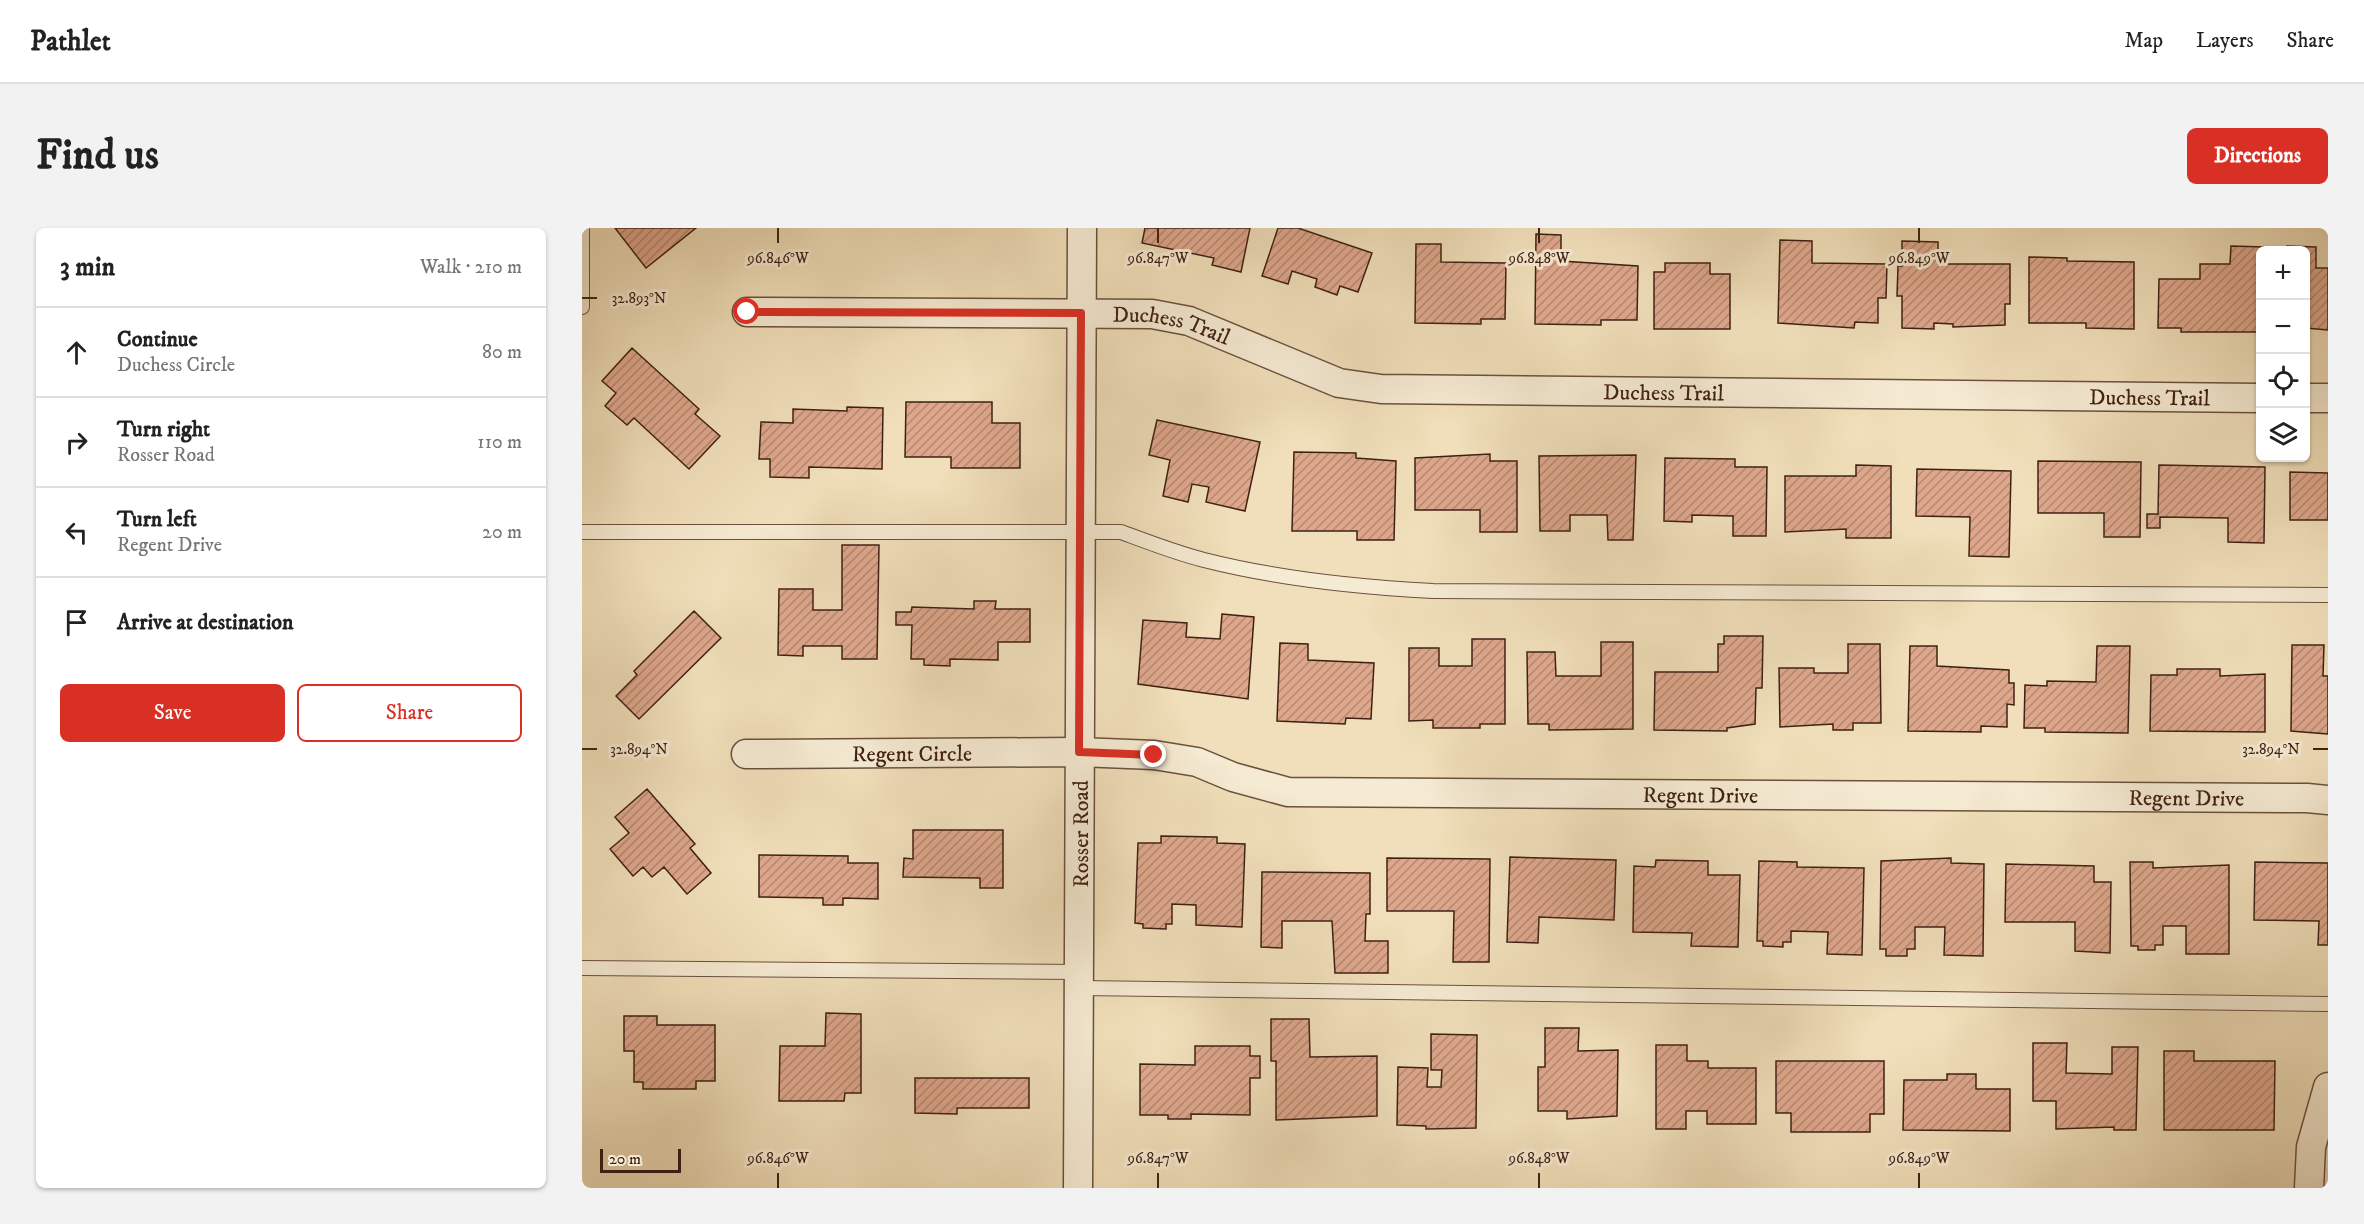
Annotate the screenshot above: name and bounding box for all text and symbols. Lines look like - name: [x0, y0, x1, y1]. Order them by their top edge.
- text: Pathlet: [30, 24, 111, 59]
- text: Map: [2124, 28, 2163, 54]
- text: Layers: [2196, 28, 2254, 54]
- text: Share: [2287, 28, 2334, 54]
- button: Directions: [2187, 128, 2328, 184]
- text: Find us: [36, 130, 159, 182]
- map controls: [2256, 246, 2310, 462]
- button: +: [2256, 246, 2310, 300]
- text: 96.846°W: [746, 249, 809, 268]
- text: 96.847°W: [1127, 249, 1189, 268]
- text: 96.848°W: [1507, 249, 1570, 268]
- text: 96.849°W: [1888, 249, 1950, 268]
- text: 3 min: [60, 251, 115, 284]
- text: Walk · 210 m: [420, 255, 522, 280]
- text: 32.893°N: [612, 289, 666, 308]
- route start: [733, 298, 759, 324]
- button: −: [2256, 300, 2310, 354]
- street label: Duchess Trail: [1113, 302, 1234, 352]
- text: Continue: [117, 326, 198, 353]
- icon: ahead: [60, 336, 93, 369]
- text: 80 m: [482, 340, 522, 365]
- text: Duchess Circle: [117, 353, 235, 378]
- button: locate: [2256, 354, 2310, 408]
- street label: Duchess Trail: [1603, 379, 1724, 408]
- street label: Duchess Trail: [2089, 384, 2210, 412]
- button: layers: [2256, 408, 2310, 462]
- text: Turn right: [117, 416, 210, 443]
- icon: right: [60, 426, 93, 459]
- text: 110 m: [477, 430, 522, 455]
- text: Rosser Road: [117, 443, 215, 468]
- text: Turn left: [117, 506, 197, 533]
- icon: left: [60, 516, 93, 549]
- text: 20 m: [482, 520, 522, 545]
- text: Regent Drive: [117, 533, 222, 558]
- icon: arrive: [60, 606, 93, 639]
- text: Arrive at destination: [117, 609, 294, 636]
- button: Save: [60, 684, 285, 742]
- button: Share: [297, 684, 522, 742]
- text: 32.894°N: [610, 740, 668, 759]
- text: 32.894°N: [2242, 740, 2300, 759]
- street label: Regent Circle: [852, 741, 972, 768]
- route end: [1140, 741, 1166, 767]
- street label: Rosser Road: [1068, 780, 1095, 888]
- street label: Regent Drive: [1642, 782, 1758, 810]
- street label: Regent Drive: [2128, 785, 2244, 813]
- scale bar: [600, 1146, 681, 1174]
- text: 20 m: [609, 1149, 641, 1169]
- text: 96.846°W: [746, 1149, 809, 1168]
- text: 96.847°W: [1127, 1149, 1189, 1168]
- text: 96.848°W: [1507, 1149, 1570, 1168]
- text: 96.849°W: [1888, 1149, 1950, 1168]

